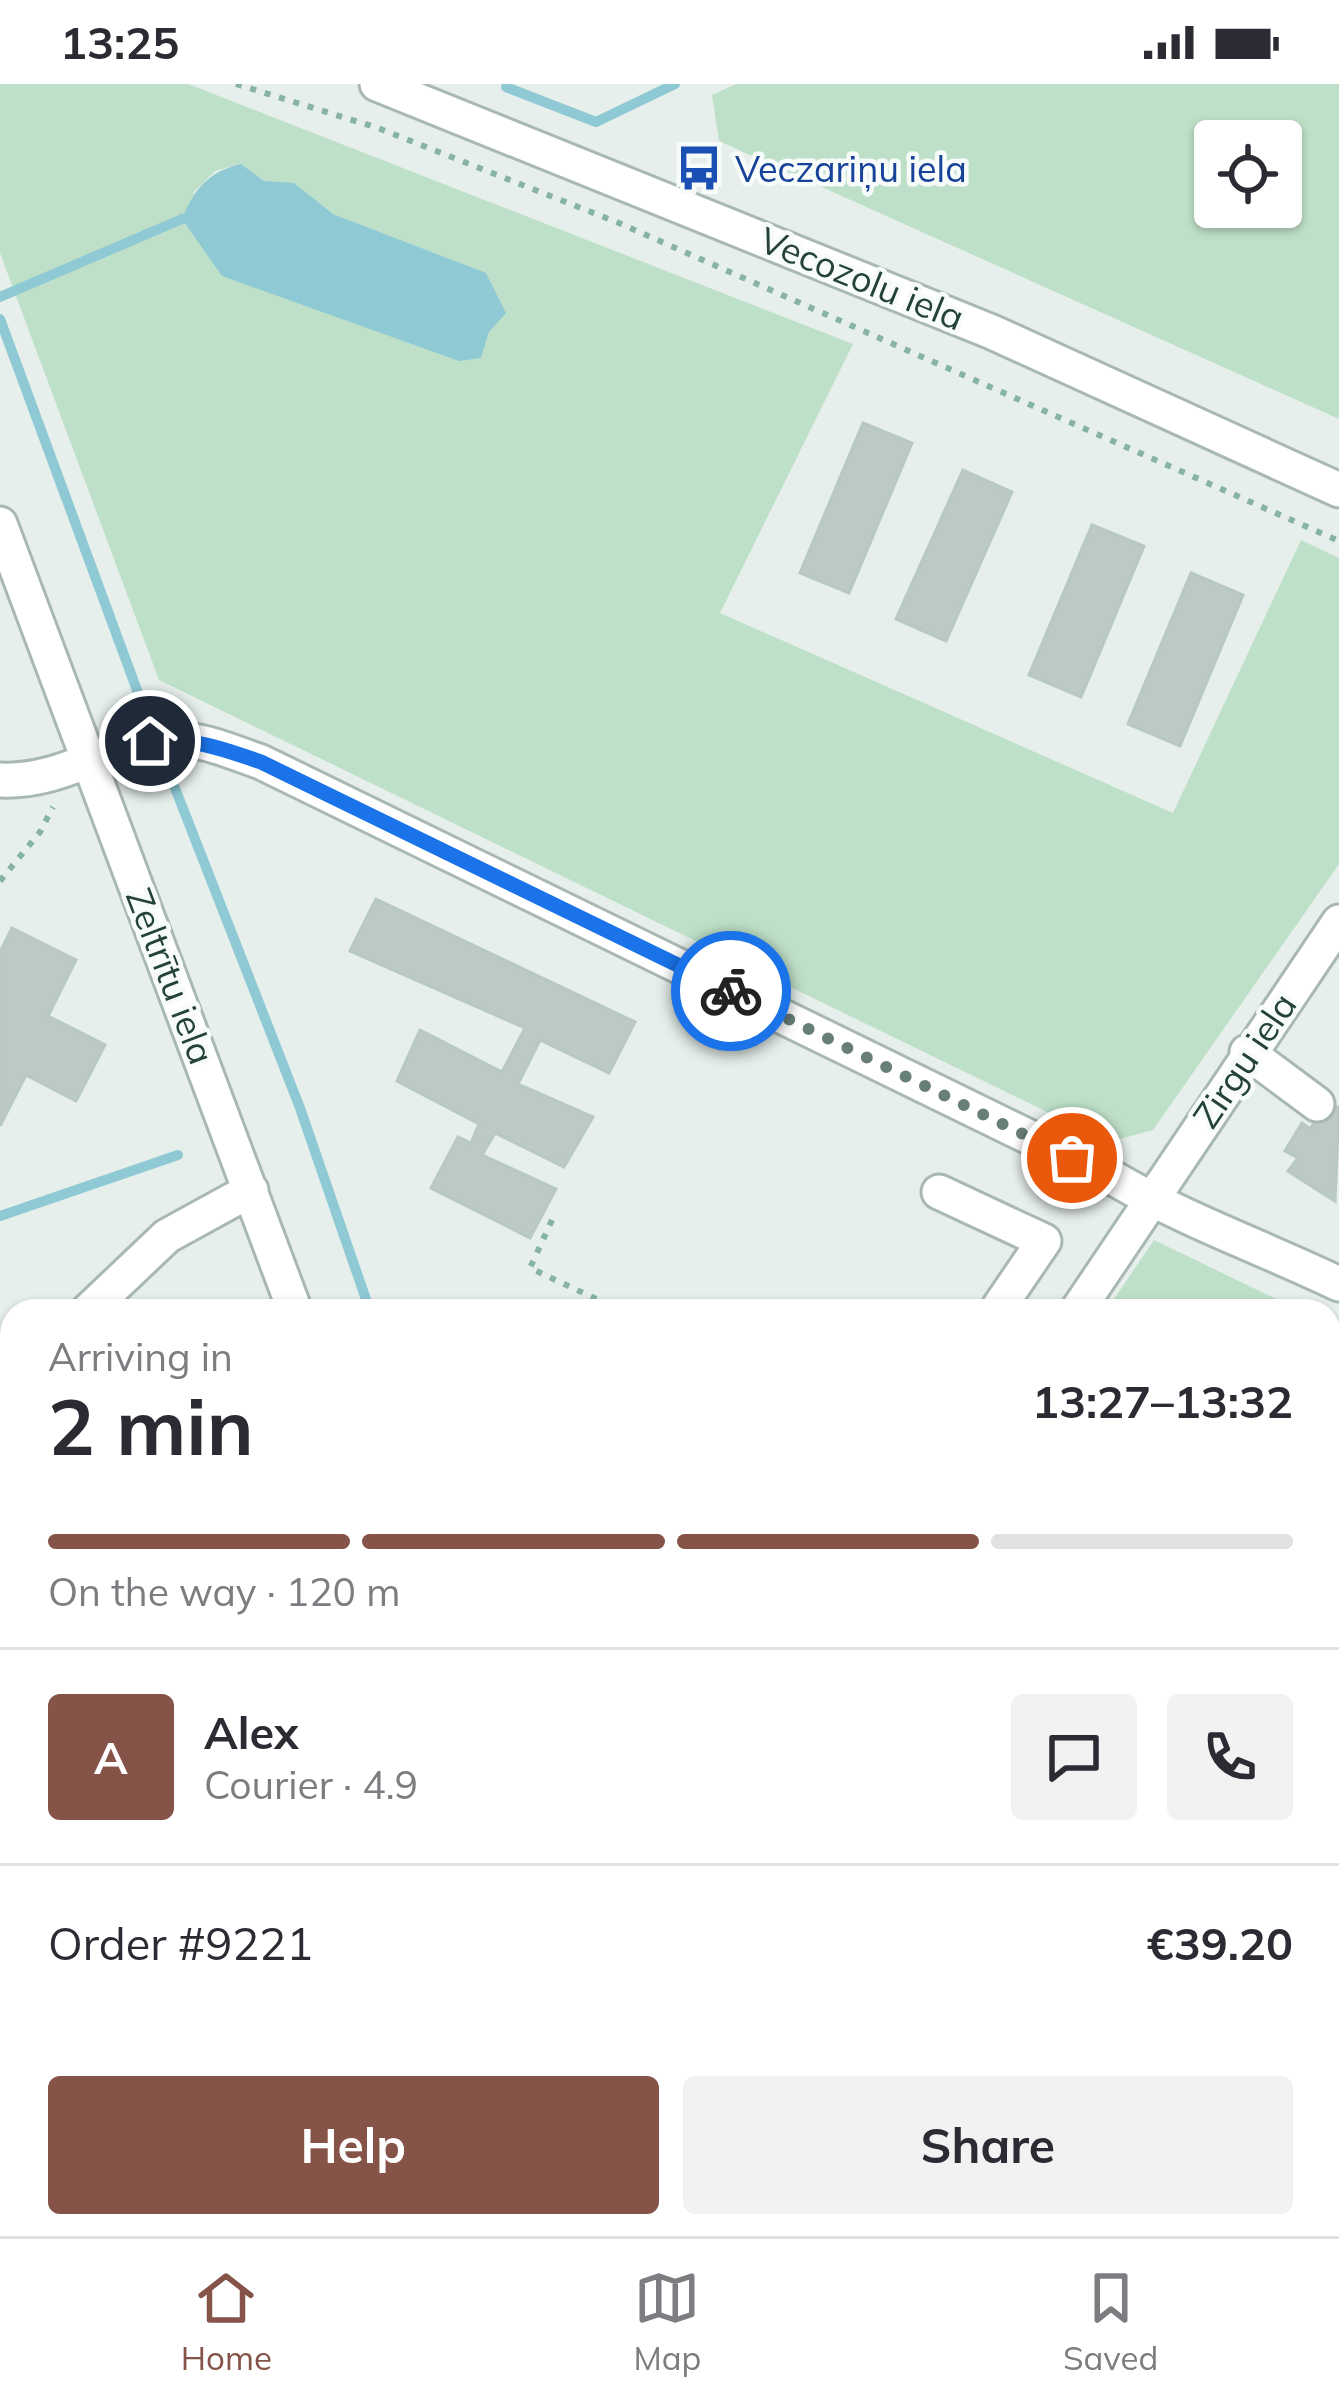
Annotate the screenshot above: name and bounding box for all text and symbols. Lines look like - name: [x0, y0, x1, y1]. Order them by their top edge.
- text: 13:25: [60, 14, 179, 70]
- map controls: [1194, 120, 1302, 228]
- button: locate: [1194, 120, 1302, 228]
- bus stop icon: Veczariņu iela: [674, 143, 724, 193]
- place label: Veczariņu iela: [735, 146, 967, 192]
- street label: Vecozolu iela: [753, 217, 971, 339]
- pin: [99, 690, 201, 792]
- icon: home: [117, 708, 183, 774]
- street label: Zeltrītu iela: [117, 882, 225, 1070]
- courier: [671, 931, 791, 1051]
- icon: bike: [698, 958, 764, 1024]
- street label: Zirgu iela: [1183, 984, 1305, 1136]
- pin: [1021, 1107, 1123, 1209]
- icon: bag: [1039, 1125, 1105, 1191]
- text: Arriving in: [48, 1332, 233, 1381]
- text: 13:27–13:32: [1032, 1373, 1293, 1429]
- text: 2 min: [48, 1377, 254, 1475]
- text: On the way · 120 m: [48, 1567, 400, 1616]
- button: chat: [1011, 1694, 1137, 1820]
- button: phone: [1167, 1694, 1293, 1820]
- text: Alex: [204, 1704, 299, 1760]
- text: A: [94, 1729, 128, 1785]
- text: Courier · 4.9: [204, 1760, 418, 1809]
- text: Order #9221: [48, 1915, 313, 1971]
- text: €39.20: [1147, 1915, 1293, 1971]
- button: Help: [48, 2076, 659, 2214]
- button: Share: [683, 2076, 1293, 2214]
- tab: Home: [181, 2265, 272, 2378]
- tab: Map: [633, 2265, 701, 2378]
- tab: Saved: [1063, 2265, 1158, 2378]

